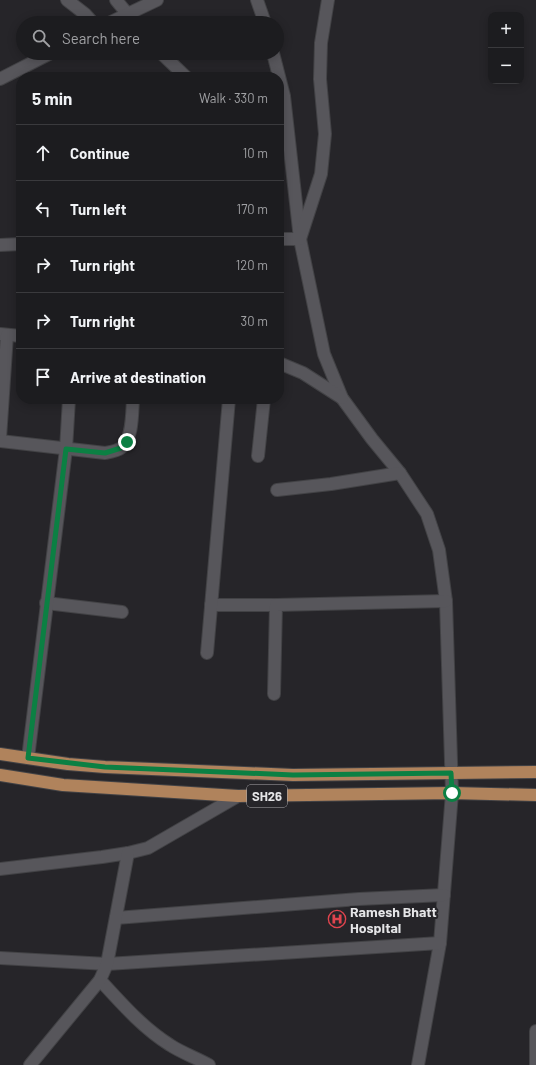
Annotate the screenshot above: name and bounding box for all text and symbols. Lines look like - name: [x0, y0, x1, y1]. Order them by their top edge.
- map controls: [488, 12, 524, 84]
- button: +: [488, 12, 524, 48]
- search box: [16, 16, 284, 60]
- icon: search: [30, 27, 52, 49]
- text: Search here: [62, 29, 140, 47]
- button: −: [488, 48, 524, 84]
- text: 5 min: [32, 88, 72, 108]
- text: Walk · 330 m: [199, 90, 268, 106]
- icon: ahead: [32, 142, 54, 164]
- text: Continue: [70, 144, 130, 162]
- text: 10 m: [243, 145, 268, 161]
- icon: left: [32, 198, 54, 220]
- text: Turn left: [70, 200, 126, 218]
- text: 170 m: [237, 201, 268, 217]
- icon: right: [32, 254, 54, 276]
- text: Turn right: [70, 256, 135, 274]
- text: 120 m: [236, 257, 268, 273]
- icon: right: [32, 310, 54, 332]
- text: Turn right: [70, 312, 135, 330]
- text: 30 m: [241, 313, 268, 329]
- icon: arrive: [32, 366, 54, 388]
- text: Arrive at destination: [70, 368, 206, 386]
- route end: [118, 433, 136, 451]
- route start: [443, 784, 461, 802]
- road number: SH26: [247, 785, 287, 807]
- place label: Ramesh Bhatt Hospital: [350, 903, 437, 936]
- hospital icon: Ramesh Bhatt Hospital: [327, 909, 347, 929]

